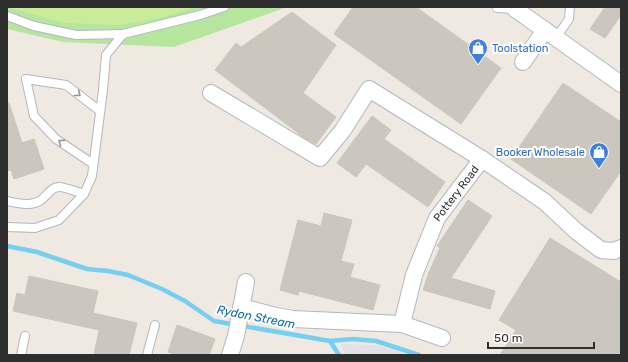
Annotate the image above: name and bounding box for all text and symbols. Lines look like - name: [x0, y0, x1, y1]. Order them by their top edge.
- shop icon: Toolstation: [467, 37, 489, 65]
- place label: Toolstation: [492, 42, 548, 55]
- one-way arrow: [74, 89, 81, 97]
- one-way arrow: [58, 140, 65, 147]
- shop icon: Booker Wholesale: [588, 141, 610, 169]
- place label: Booker Wholesale: [496, 146, 585, 159]
- street label: Pottery Road: [431, 163, 482, 224]
- water label: Rydon Stream: [216, 303, 297, 332]
- scale bar: [488, 324, 594, 350]
- text: 50 m: [494, 331, 522, 345]

